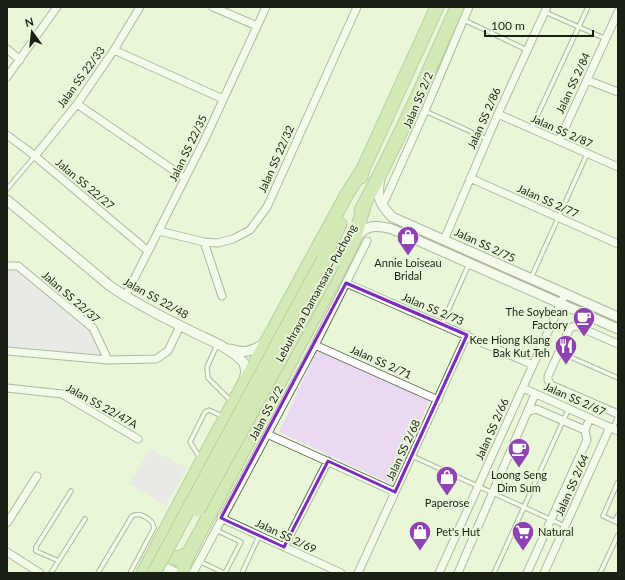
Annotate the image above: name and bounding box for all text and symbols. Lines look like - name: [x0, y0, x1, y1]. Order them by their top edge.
- north arrow: [12, 12, 52, 52]
- scale bar: [485, 12, 593, 38]
- text: N: [24, 14, 35, 29]
- text: 100 m: [491, 18, 525, 33]
- street label: Jalan SS 22/33: [54, 44, 107, 110]
- street label: Jalan SS 2/84: [553, 50, 593, 115]
- street label: Jalan SS 2/2: [400, 70, 435, 130]
- street label: Jalan SS 2/86: [464, 85, 503, 150]
- street label: Jalan SS 2/87: [530, 111, 595, 150]
- street label: Jalan SS 22/35: [166, 113, 209, 183]
- street label: Jalan SS 22/32: [255, 123, 296, 194]
- street label: Jalan SS 22/27: [54, 155, 117, 212]
- street label: Jalan SS 2/77: [516, 181, 581, 220]
- street label: Lebuhraya Damansara–Puchong: [272, 222, 359, 364]
- shop icon: Annie Loiseau Bridal: [395, 224, 421, 257]
- street label: Jalan SS 2/75: [453, 225, 518, 264]
- place label: Annie Loiseau Bridal: [374, 256, 442, 282]
- street label: Jalan SS 22/37: [40, 268, 103, 325]
- street label: Jalan SS 22/48: [122, 274, 191, 321]
- street label: Jalan SS 2/73: [400, 290, 466, 327]
- place label: The Soybean Factory: [506, 305, 568, 331]
- cafe icon: The Soybean Factory: [571, 305, 597, 338]
- place label: Kee Hiong Klang Bak Kut Teh: [470, 333, 550, 359]
- restaurant icon: Kee Hiong Klang Bak Kut Teh: [553, 333, 579, 366]
- street label: Jalan SS 2/71: [349, 342, 414, 381]
- street label: Jalan SS 2/67: [543, 379, 608, 418]
- street label: Jalan SS 22/47A: [64, 381, 141, 431]
- street label: Jalan SS 2/2: [246, 383, 285, 442]
- street label: Jalan SS 2/66: [472, 396, 511, 461]
- street label: Jalan SS 2/68: [383, 417, 422, 482]
- cafe icon: Loong Seng Dim Sum: [506, 436, 532, 469]
- street label: Jalan SS 2/64: [552, 452, 591, 517]
- shop icon: Paperose: [434, 464, 460, 497]
- place label: Loong Seng Dim Sum: [491, 468, 547, 494]
- place label: Paperose: [425, 496, 469, 509]
- street label: Jalan SS 2/69: [254, 516, 319, 555]
- shop icon: Pet's Hut: [407, 519, 433, 552]
- supermarket icon: Natural: [510, 519, 536, 552]
- place label: Pet's Hut: [436, 525, 480, 538]
- place label: Natural: [538, 525, 574, 538]

